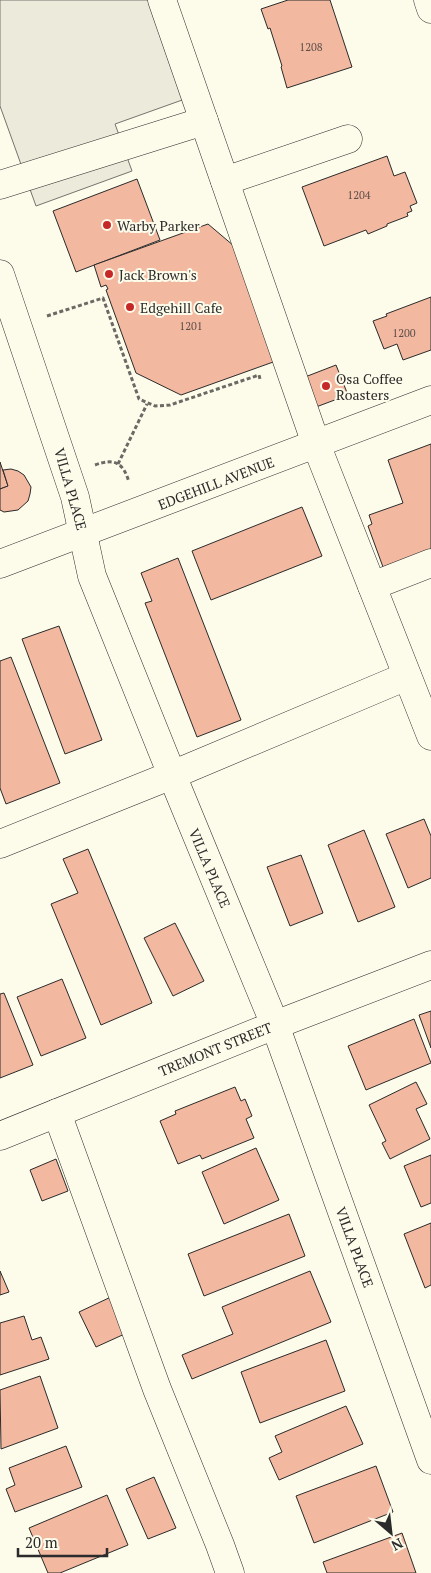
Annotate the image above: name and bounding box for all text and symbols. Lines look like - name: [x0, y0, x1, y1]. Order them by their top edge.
- house number: 1208: [299, 40, 323, 54]
- house number: 1204: [347, 188, 371, 202]
- place label: Warby Parker: [117, 216, 200, 235]
- marker: Warby Parker: [101, 219, 113, 231]
- place label: Jack Brown's: [119, 265, 197, 284]
- marker: Jack Brown's: [103, 268, 115, 280]
- place label: Edgehill Cafe: [140, 298, 222, 317]
- marker: Edgehill Cafe: [124, 301, 136, 313]
- house number: 1201: [179, 319, 203, 333]
- house number: 1200: [392, 326, 416, 340]
- place label: Osa Coffee Roasters: [336, 369, 403, 404]
- marker: Osa Coffee Roasters: [320, 380, 332, 392]
- street label: VILLA PLACE: [50, 446, 92, 532]
- street label: EDGEHILL AVENUE: [155, 452, 277, 514]
- street label: VILLA PLACE: [185, 825, 235, 911]
- street label: TREMONT STREET: [156, 1017, 275, 1080]
- street label: VILLA PLACE: [332, 1204, 378, 1290]
- north arrow: [366, 1508, 416, 1558]
- scale bar: [18, 1526, 106, 1558]
- text: 20 m: [25, 1532, 58, 1552]
- text: N: [388, 1534, 406, 1556]

